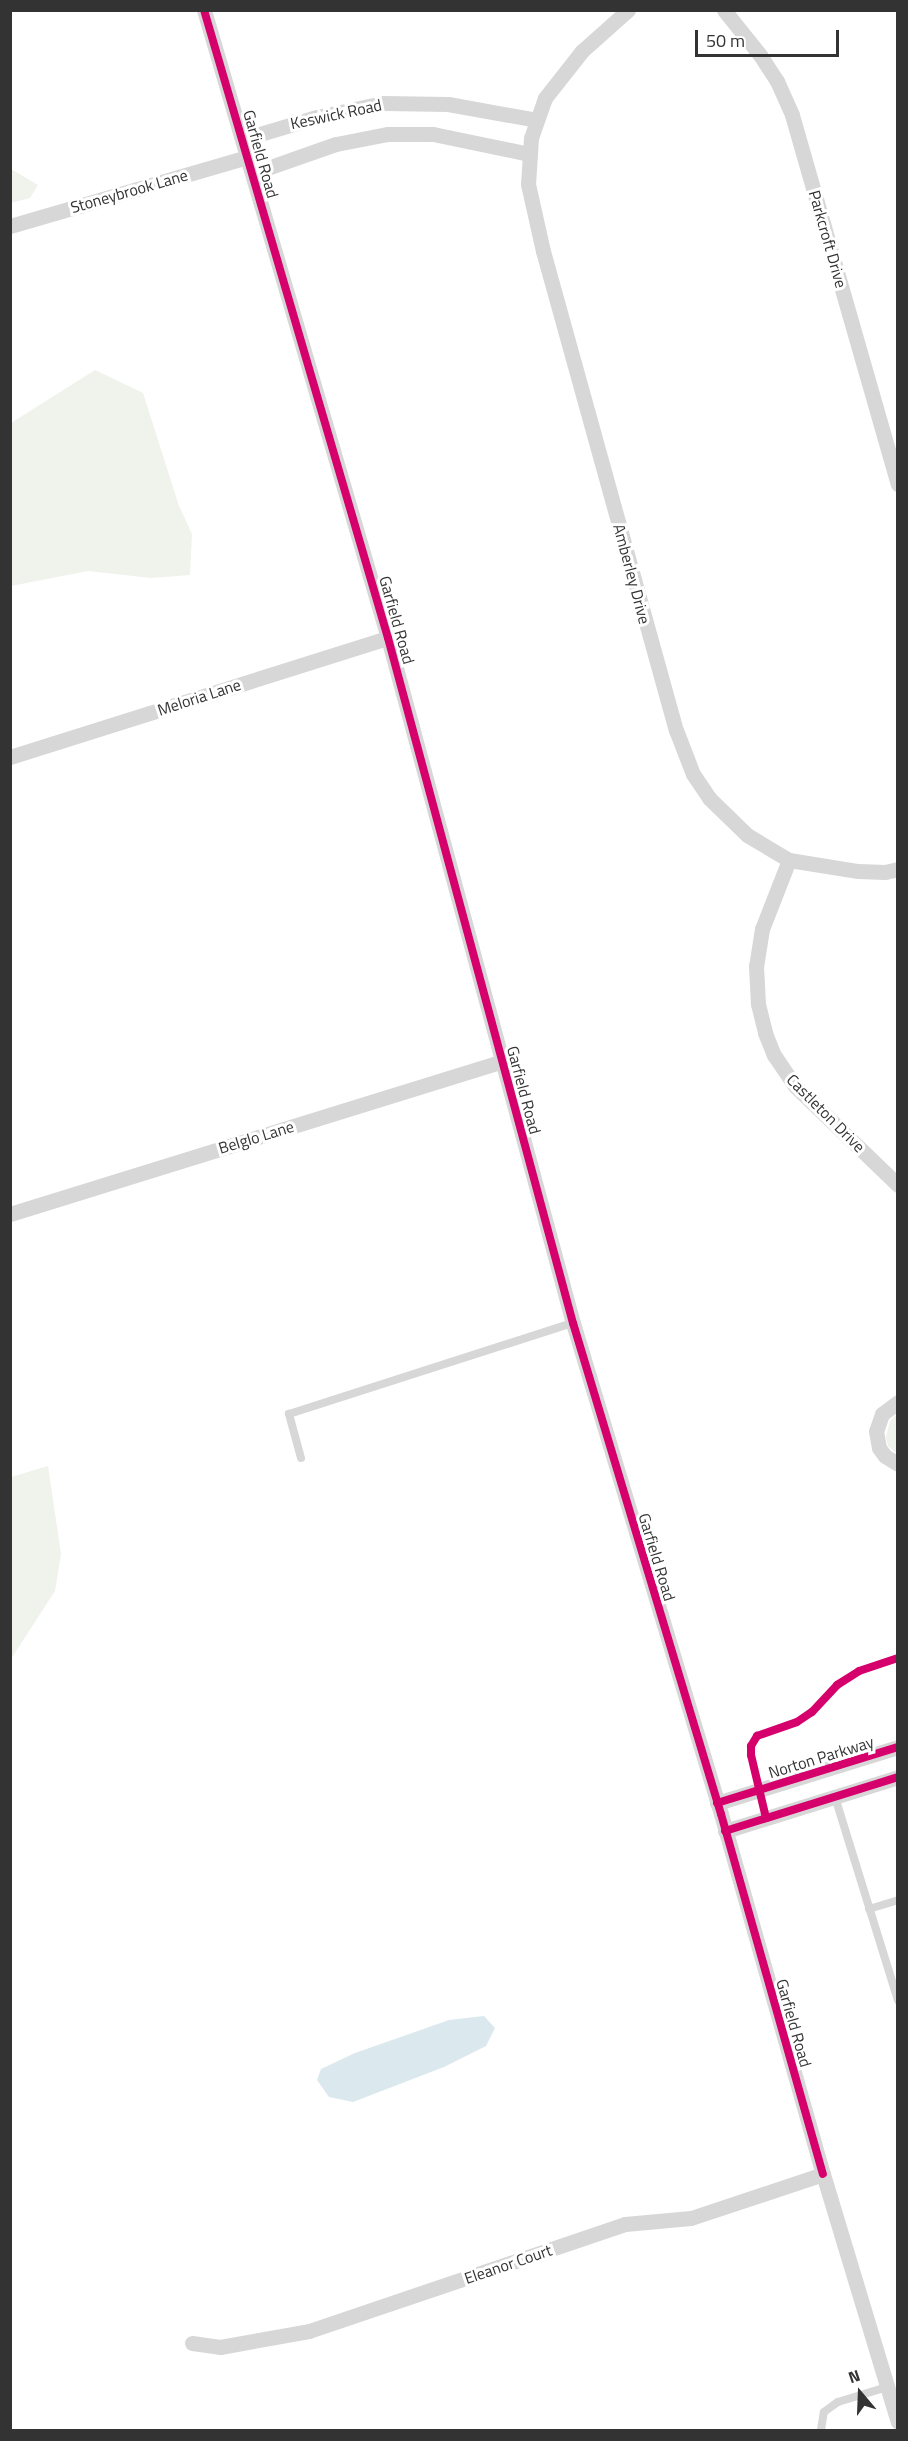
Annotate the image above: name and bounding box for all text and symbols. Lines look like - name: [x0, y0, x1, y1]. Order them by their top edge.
- scale bar: [698, 18, 842, 56]
- text: 50 m: [706, 27, 745, 54]
- street label: Keswick Road: [289, 95, 383, 133]
- street label: Garfield Road: [239, 108, 283, 200]
- street label: Stoneybrook Lane: [68, 165, 190, 217]
- street label: Parkcroft Drive: [805, 188, 851, 290]
- street label: Amberley Drive: [609, 522, 655, 626]
- street label: Garfield Road: [375, 574, 419, 666]
- street label: Meloria Lane: [155, 675, 243, 719]
- street label: Garfield Road: [503, 1044, 545, 1136]
- street label: Castleton Drive: [783, 1070, 869, 1156]
- street label: Belglo Lane: [216, 1116, 296, 1158]
- street label: Garfield Road: [635, 1511, 679, 1603]
- street label: Norton Parkway: [766, 1732, 876, 1782]
- street label: Garfield Road: [772, 1977, 816, 2069]
- street label: Eleanor Court: [462, 2240, 554, 2288]
- north arrow: [830, 2363, 890, 2423]
- text: N: [845, 2363, 863, 2389]

